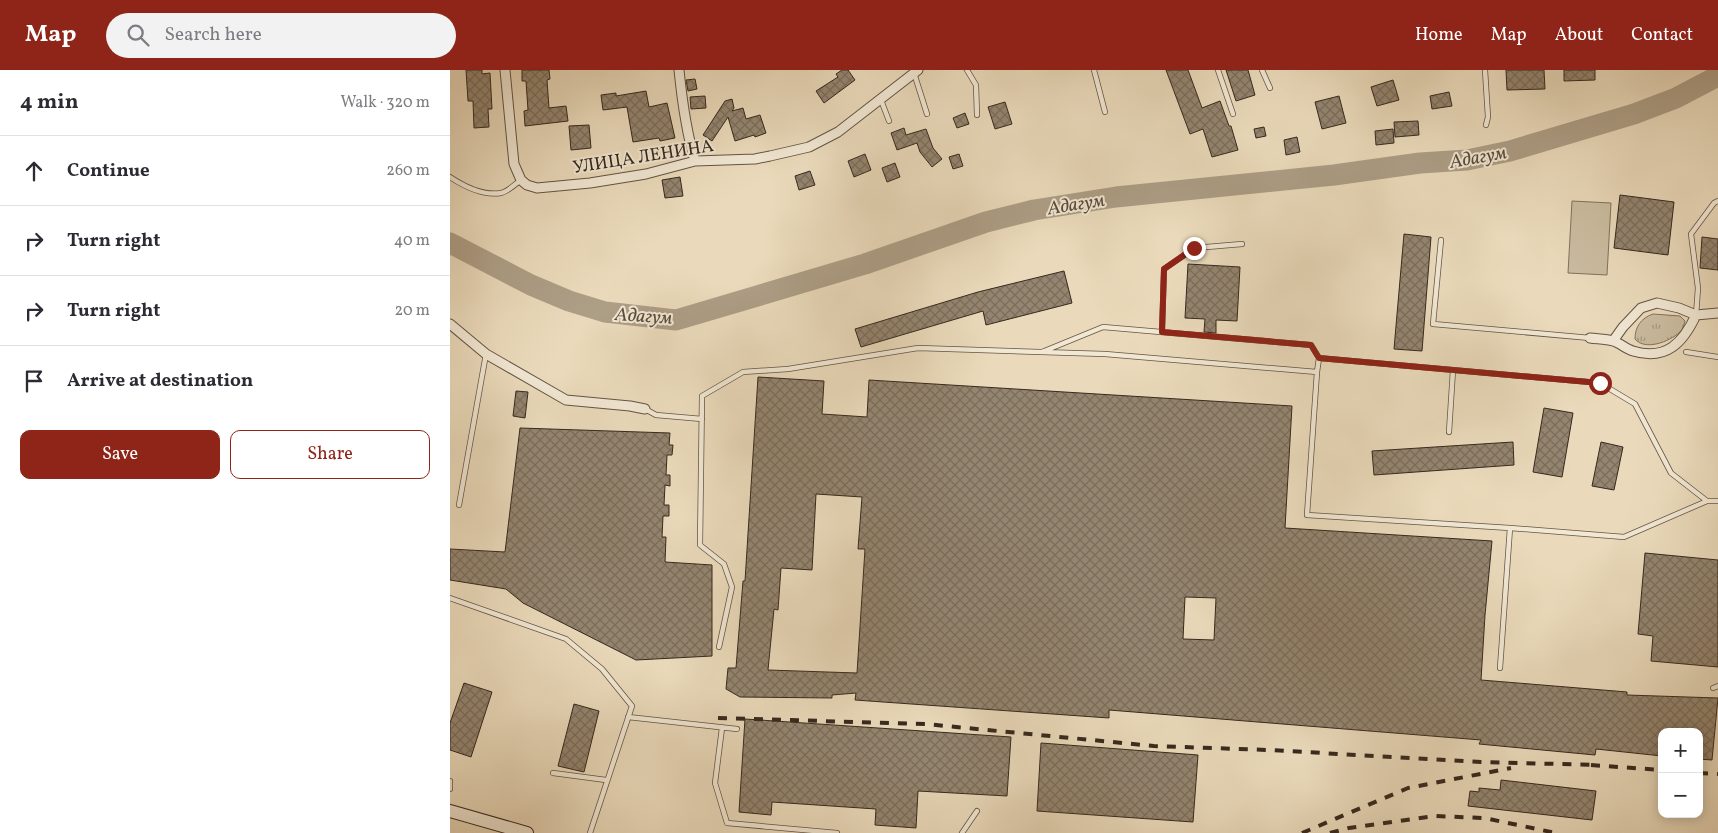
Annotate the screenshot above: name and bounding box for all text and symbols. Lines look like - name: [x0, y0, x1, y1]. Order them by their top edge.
- search box: [106, 13, 456, 58]
- text: Map: [25, 18, 76, 52]
- icon: search: [124, 21, 152, 49]
- text: Search here: [164, 22, 262, 48]
- text: Home: [1415, 23, 1463, 48]
- text: Map: [1491, 23, 1527, 48]
- text: About: [1555, 23, 1603, 48]
- text: Contact: [1631, 23, 1693, 48]
- text: 4 min: [20, 88, 79, 117]
- text: Walk · 320 m: [340, 92, 430, 114]
- street label: УЛИЦА ЛЕНИНА: [571, 134, 716, 181]
- water label: Адагум: [1447, 140, 1509, 176]
- icon: ahead: [20, 157, 48, 185]
- text: Continue: [67, 158, 150, 184]
- text: 260 m: [386, 160, 430, 182]
- water label: Адагум: [1045, 188, 1107, 223]
- icon: right: [20, 227, 48, 255]
- text: Turn right: [67, 228, 160, 254]
- text: 40 m: [394, 230, 430, 252]
- route end: [1183, 237, 1206, 260]
- icon: right: [20, 297, 48, 325]
- text: Turn right: [67, 298, 160, 324]
- text: 20 m: [395, 300, 430, 322]
- water label: Адагум: [613, 302, 674, 332]
- icon: arrive: [20, 367, 48, 395]
- text: Arrive at destination: [67, 368, 253, 394]
- route start: [1589, 372, 1612, 395]
- button: Save: [20, 430, 220, 479]
- button: Share: [230, 430, 430, 479]
- map controls: [1658, 728, 1703, 818]
- button: +: [1658, 728, 1703, 773]
- button: −: [1658, 773, 1703, 818]

